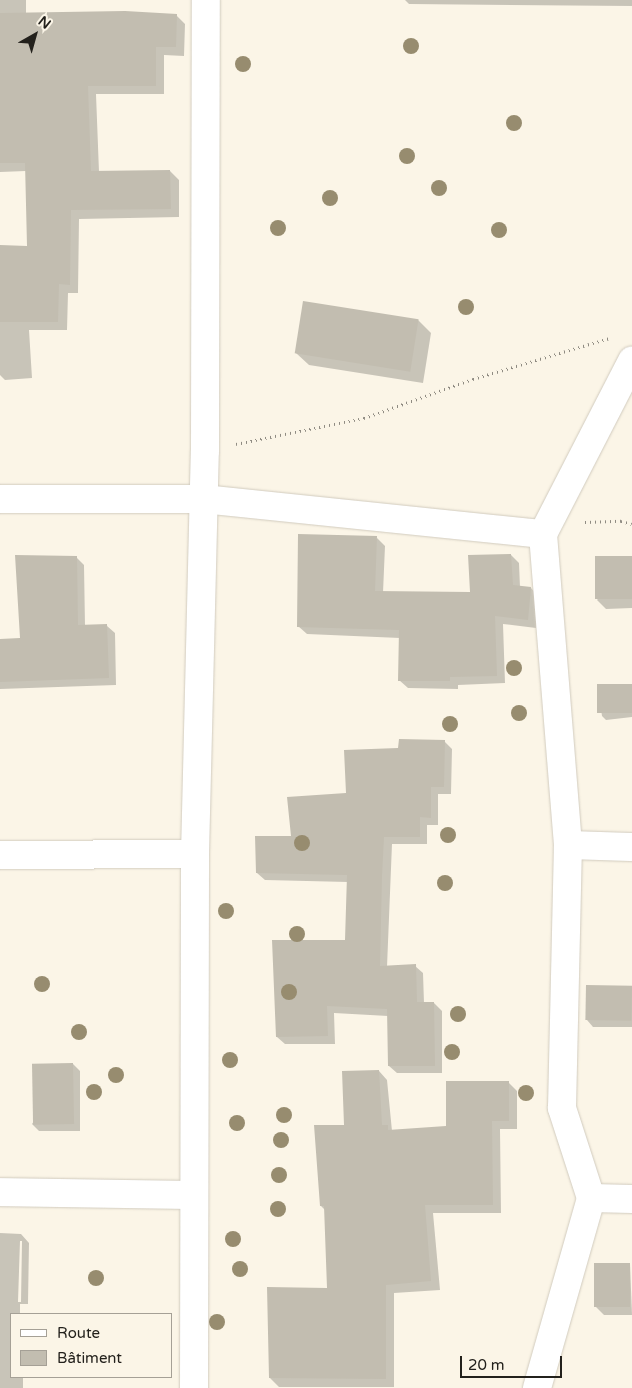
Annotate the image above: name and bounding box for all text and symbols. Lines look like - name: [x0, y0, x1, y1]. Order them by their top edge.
- north arrow: [10, 10, 60, 60]
- text: N: [35, 13, 54, 33]
- legend: [10, 1313, 172, 1378]
- text: Route: [57, 1324, 100, 1342]
- scale bar: [462, 1346, 564, 1378]
- text: Bâtiment: [57, 1349, 122, 1367]
- text: 20 m: [468, 1356, 505, 1374]

